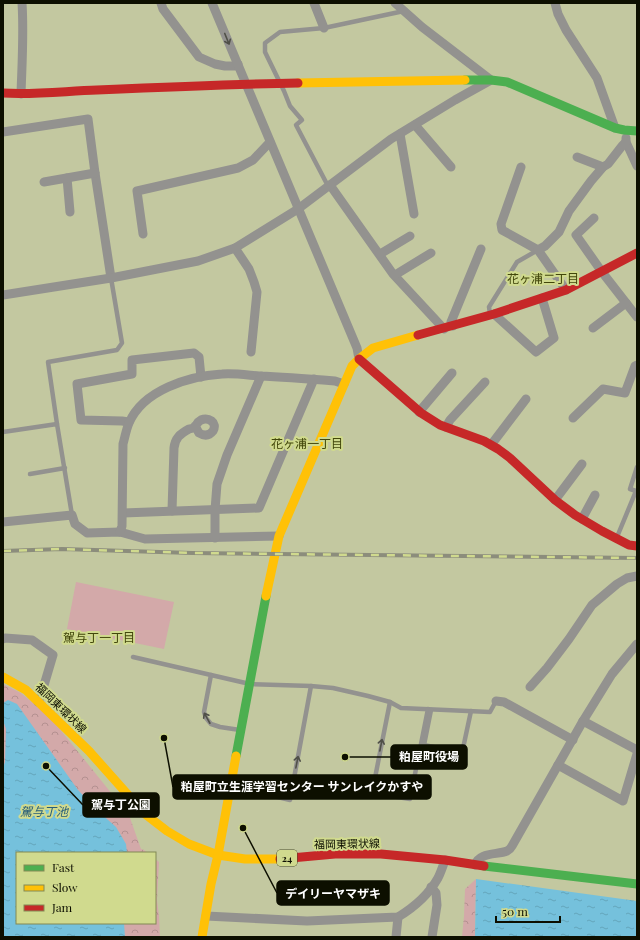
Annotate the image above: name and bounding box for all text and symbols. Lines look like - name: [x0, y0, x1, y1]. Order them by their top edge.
- one-way arrow: [224, 33, 232, 45]
- district label: 花ヶ浦二丁目: [507, 270, 579, 286]
- district label: 花ヶ浦一丁目: [271, 435, 343, 451]
- district label: 駕与丁一丁目: [63, 629, 135, 645]
- street label: 福岡東環状線: [32, 679, 90, 736]
- one-way arrow: [203, 712, 210, 724]
- one-way arrow: [378, 739, 386, 752]
- callout: 粕屋町役場: [391, 745, 467, 769]
- text: 粕屋町役場: [399, 748, 459, 764]
- one-way arrow: [293, 755, 301, 768]
- callout: 粕屋町立生涯学習センター サンレイクかすや: [173, 775, 431, 799]
- text: 粕屋町立生涯学習センター サンレイクかすや: [181, 778, 423, 794]
- callout: 駕与丁公園: [83, 793, 159, 817]
- text: 駕与丁公園: [91, 796, 151, 812]
- water label: 駕与丁池: [20, 803, 69, 819]
- street label: 福岡東環状線: [314, 835, 380, 852]
- road number: 24: [277, 850, 297, 866]
- legend: [16, 852, 156, 924]
- text: Fast: [52, 859, 75, 875]
- text: Slow: [52, 879, 78, 895]
- callout: デイリーヤマザキ: [277, 881, 389, 905]
- text: デイリーヤマザキ: [285, 885, 381, 901]
- scale bar: [496, 898, 560, 924]
- text: Jam: [51, 899, 73, 915]
- text: 50 m: [502, 903, 528, 919]

